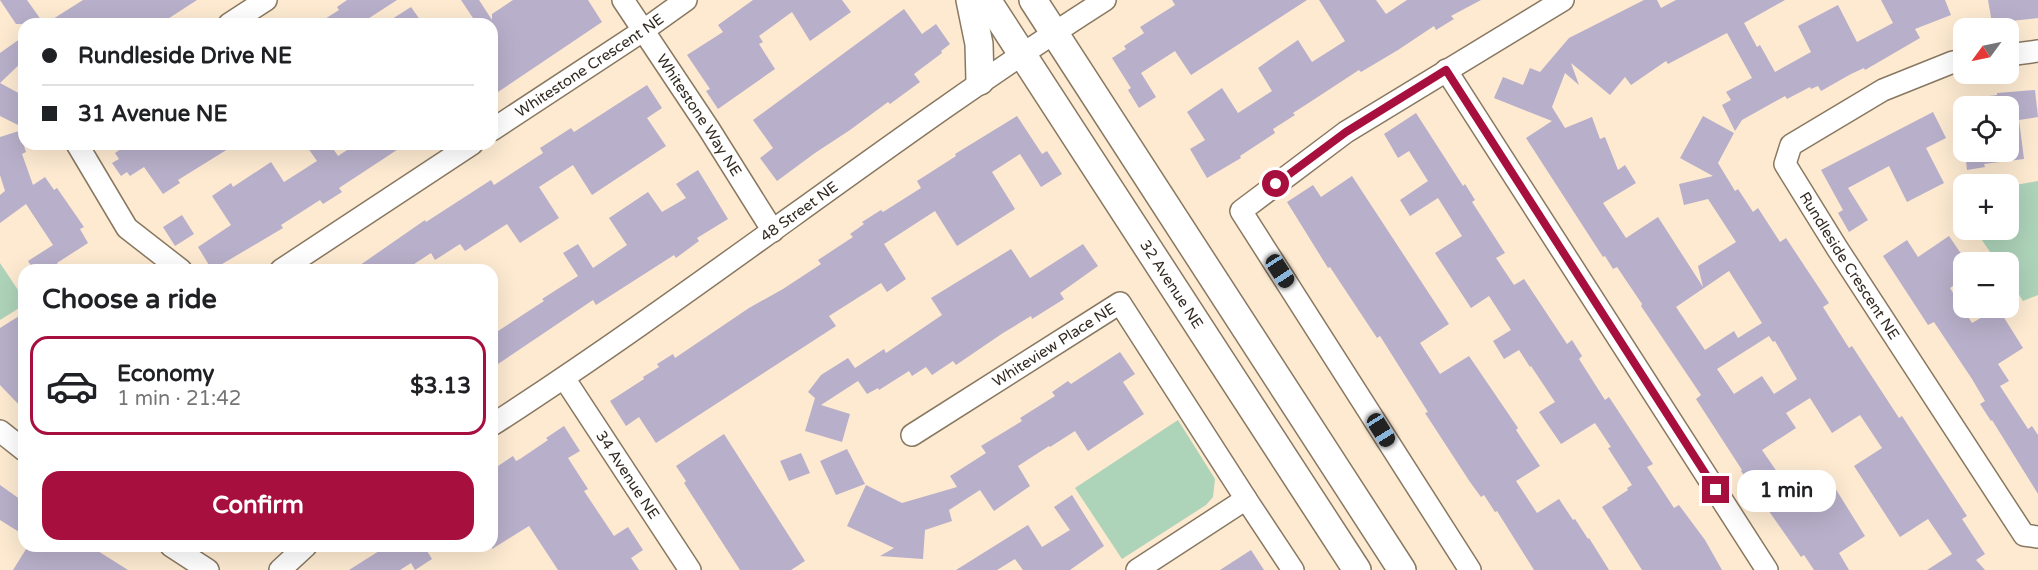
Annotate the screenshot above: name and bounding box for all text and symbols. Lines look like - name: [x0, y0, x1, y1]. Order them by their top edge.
- street label: Whitestone Crescent NE: [512, 10, 667, 121]
- north arrow: [1953, 18, 2019, 84]
- map controls: [1953, 18, 2019, 318]
- text: Rundleside Drive NE: [78, 43, 292, 69]
- street label: Whitestone Way NE: [653, 51, 745, 180]
- button: locate: [1953, 96, 2019, 162]
- text: 31 Avenue NE: [78, 101, 228, 127]
- route start: [1262, 170, 1289, 197]
- button: +: [1953, 174, 2019, 240]
- street label: 48 Street NE: [757, 178, 841, 245]
- street label: Rundleside Crescent NE: [1795, 189, 1903, 343]
- street label: 32 Avenue NE: [1136, 237, 1207, 332]
- car: [1263, 251, 1297, 291]
- button: −: [1953, 252, 2019, 318]
- text: Choose a ride: [42, 283, 217, 316]
- street label: Whiteview Place NE: [989, 299, 1119, 391]
- icon: car: [45, 359, 99, 413]
- text: Economy: [117, 361, 214, 387]
- text: $3.13: [410, 373, 471, 399]
- text: 1 min · 21:42: [117, 387, 241, 411]
- car: [1364, 410, 1398, 450]
- street label: 34 Avenue NE: [592, 427, 663, 523]
- callout: 1 min: [1737, 469, 1836, 511]
- button: Confirm: [42, 471, 474, 540]
- route end: [1702, 476, 1729, 503]
- text: 1 min: [1760, 479, 1813, 503]

